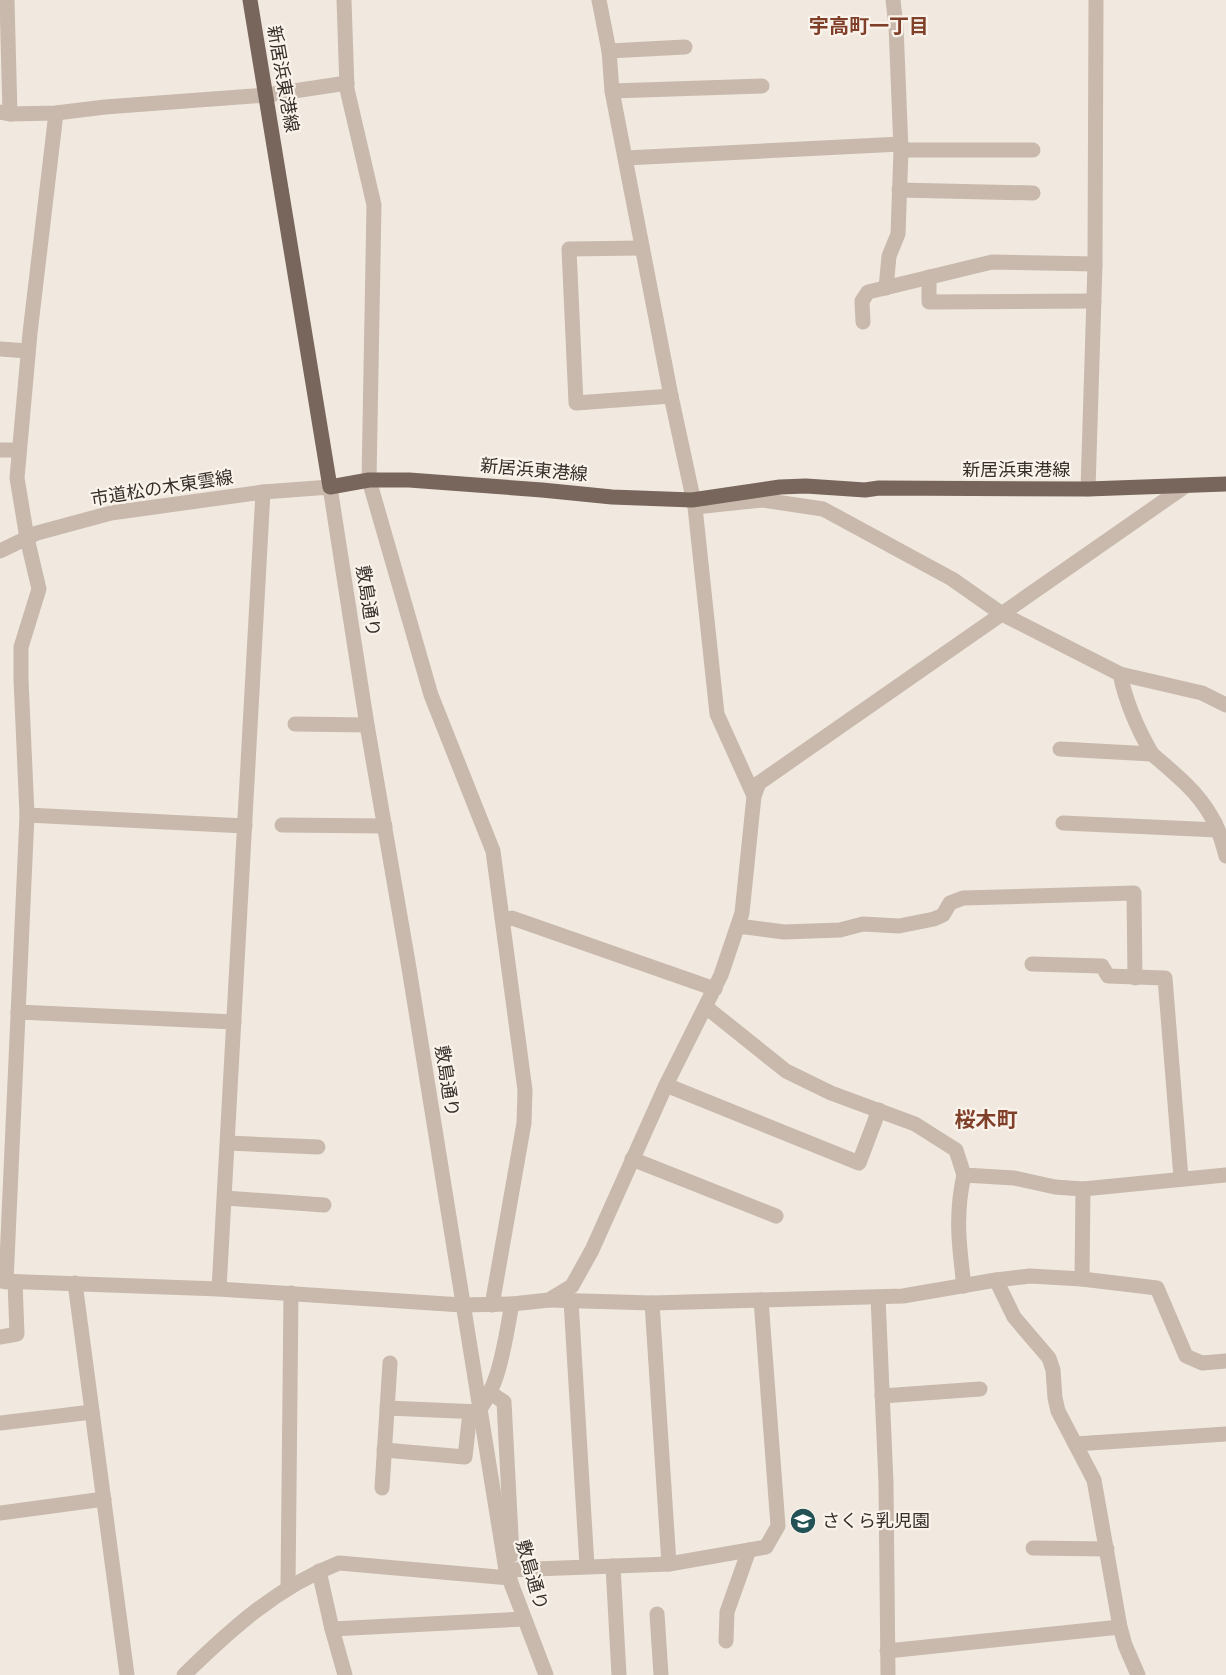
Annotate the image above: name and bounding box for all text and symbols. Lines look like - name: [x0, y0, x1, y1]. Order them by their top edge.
- district label: 宇高町一丁目: [809, 13, 929, 39]
- street label: 新居浜東港線: [263, 24, 304, 134]
- street label: 新居浜東港線: [479, 453, 589, 486]
- street label: 新居浜東港線: [962, 458, 1070, 481]
- street label: 市道松の木東雲線: [89, 465, 235, 510]
- street label: 敷島通り: [352, 564, 385, 638]
- street label: 敷島通り: [431, 1044, 464, 1118]
- district label: 桜木町: [955, 1106, 1018, 1133]
- school or university icon: さくら乳児園: [788, 1506, 818, 1536]
- place label: さくら乳児園: [822, 1509, 930, 1532]
- street label: 敷島通り: [512, 1537, 553, 1613]

